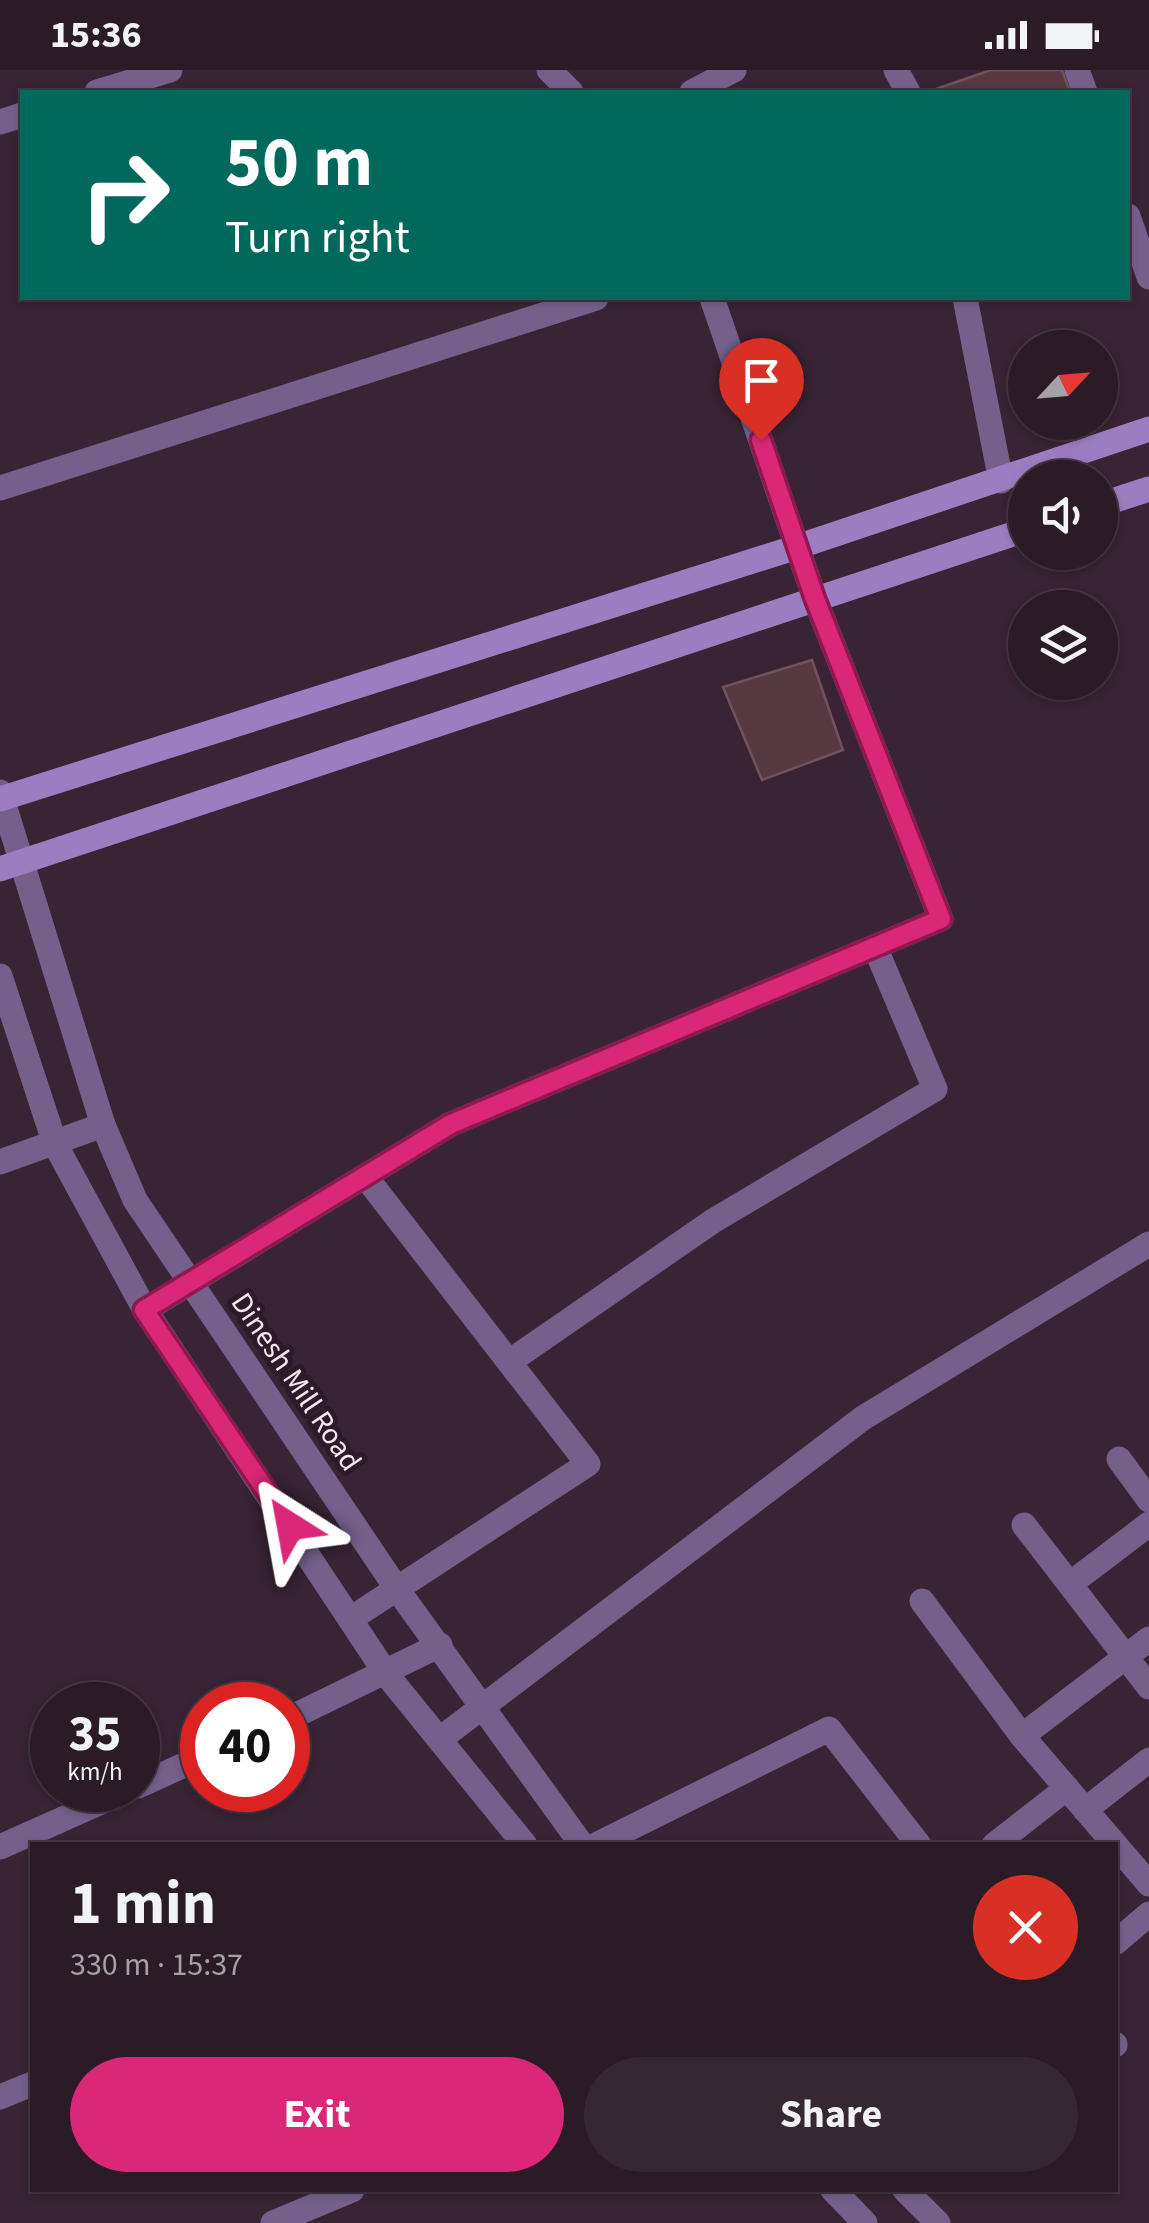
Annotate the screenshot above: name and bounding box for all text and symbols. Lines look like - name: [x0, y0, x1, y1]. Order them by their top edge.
- text: 15:36: [50, 8, 142, 62]
- text: 50 m: [225, 113, 373, 213]
- icon: right: [60, 130, 190, 260]
- text: Turn right: [225, 206, 410, 270]
- north arrow: [1008, 330, 1118, 440]
- map controls: [1008, 330, 1118, 700]
- pin: [719, 338, 804, 441]
- icon: arrive: [734, 353, 789, 408]
- button: sound: [1008, 460, 1118, 570]
- button: layers: [1008, 590, 1118, 700]
- street label: Dinesh Mill Road: [220, 1284, 372, 1480]
- position arrow: [238, 1474, 342, 1578]
- speed limit sign: 40: [180, 1682, 310, 1812]
- text: 35: [69, 1699, 121, 1770]
- text: km/h: [67, 1754, 123, 1790]
- text: 1 min: [70, 1862, 216, 1947]
- button: close: [973, 1875, 1078, 1980]
- text: 330 m · 15:37: [70, 1942, 243, 1988]
- button: Exit: [70, 2057, 564, 2172]
- button: Share: [584, 2057, 1078, 2172]

